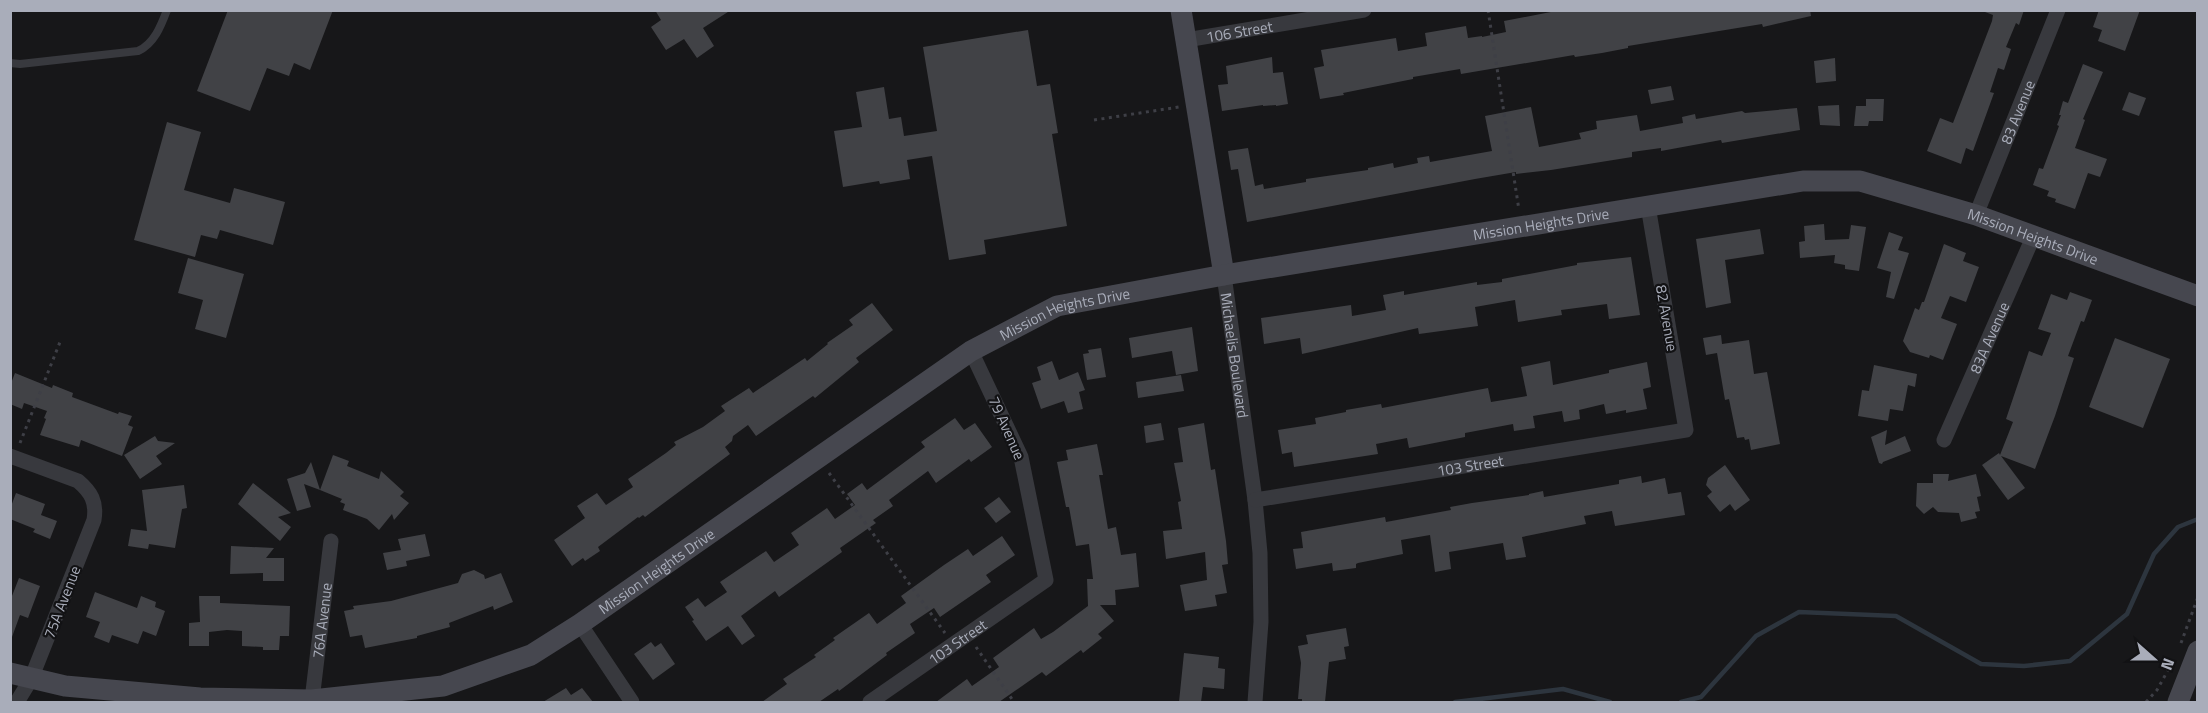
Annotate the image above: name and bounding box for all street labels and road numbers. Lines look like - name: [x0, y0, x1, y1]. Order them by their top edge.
- street label: 106 Street: [1204, 14, 1275, 48]
- street label: 83 Avenue: [1994, 77, 2040, 147]
- street label: Mission Heights Drive: [1471, 201, 1611, 246]
- street label: Mission Heights Drive: [1965, 202, 2102, 270]
- street label: Mission Heights Drive: [995, 281, 1132, 346]
- street label: 82 Avenue: [1650, 283, 1684, 353]
- street label: Michaelis Boulevard: [1215, 291, 1255, 419]
- street label: 83A Avenue: [1963, 298, 2015, 377]
- street label: 79 Avenue: [983, 393, 1031, 463]
- street label: 103 Street: [1435, 448, 1506, 482]
- street label: Mission Heights Drive: [593, 522, 719, 620]
- street label: 75A Avenue: [38, 562, 86, 642]
- street label: 76A Avenue: [306, 581, 337, 660]
- street label: 103 Street: [923, 613, 992, 670]

